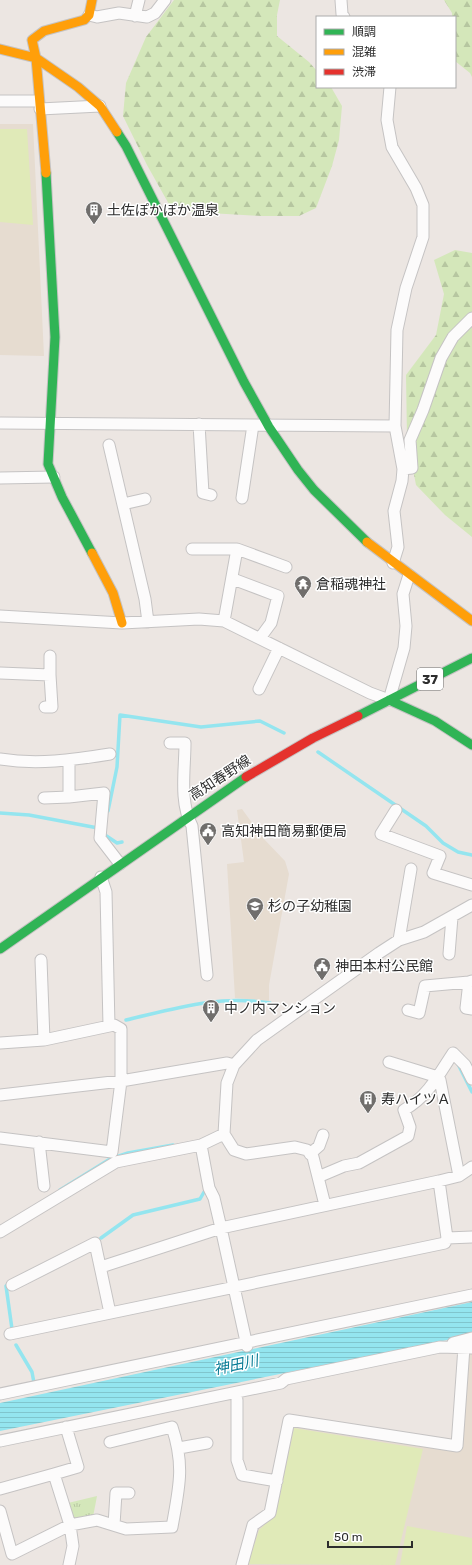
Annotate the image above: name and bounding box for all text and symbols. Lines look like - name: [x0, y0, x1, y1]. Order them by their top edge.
- legend: [316, 16, 456, 88]
- text: 順調: [352, 25, 376, 39]
- text: 混雑: [352, 45, 376, 59]
- text: 渋滞: [352, 65, 376, 79]
- building icon: 土佐ぽかぽか温泉: [84, 200, 104, 225]
- place label: 土佐ぽかぽか温泉: [107, 202, 219, 219]
- temple icon: 倉稲魂神社: [293, 574, 313, 599]
- place label: 倉稲魂神社: [316, 576, 386, 593]
- road number: 37: [417, 668, 443, 690]
- street label: 高知春野線: [186, 752, 254, 804]
- public building icon: 高知神田簡易郵便局: [198, 821, 218, 846]
- place label: 高知神田簡易郵便局: [221, 823, 347, 840]
- school or university icon: 杉の子幼稚園: [245, 896, 265, 921]
- place label: 杉の子幼稚園: [268, 898, 352, 915]
- public building icon: 神田本村公民館: [312, 956, 332, 981]
- place label: 神田本村公民館: [335, 958, 433, 975]
- building icon: 中ノ内マンション: [201, 998, 221, 1023]
- place label: 中ノ内マンション: [224, 1000, 336, 1017]
- building icon: 寿ハイツＡ: [358, 1089, 378, 1114]
- place label: 寿ハイツＡ: [381, 1091, 451, 1108]
- water label: 神田川: [212, 1351, 262, 1378]
- scale bar: [328, 1523, 412, 1549]
- text: 50 m: [334, 1530, 362, 1544]

